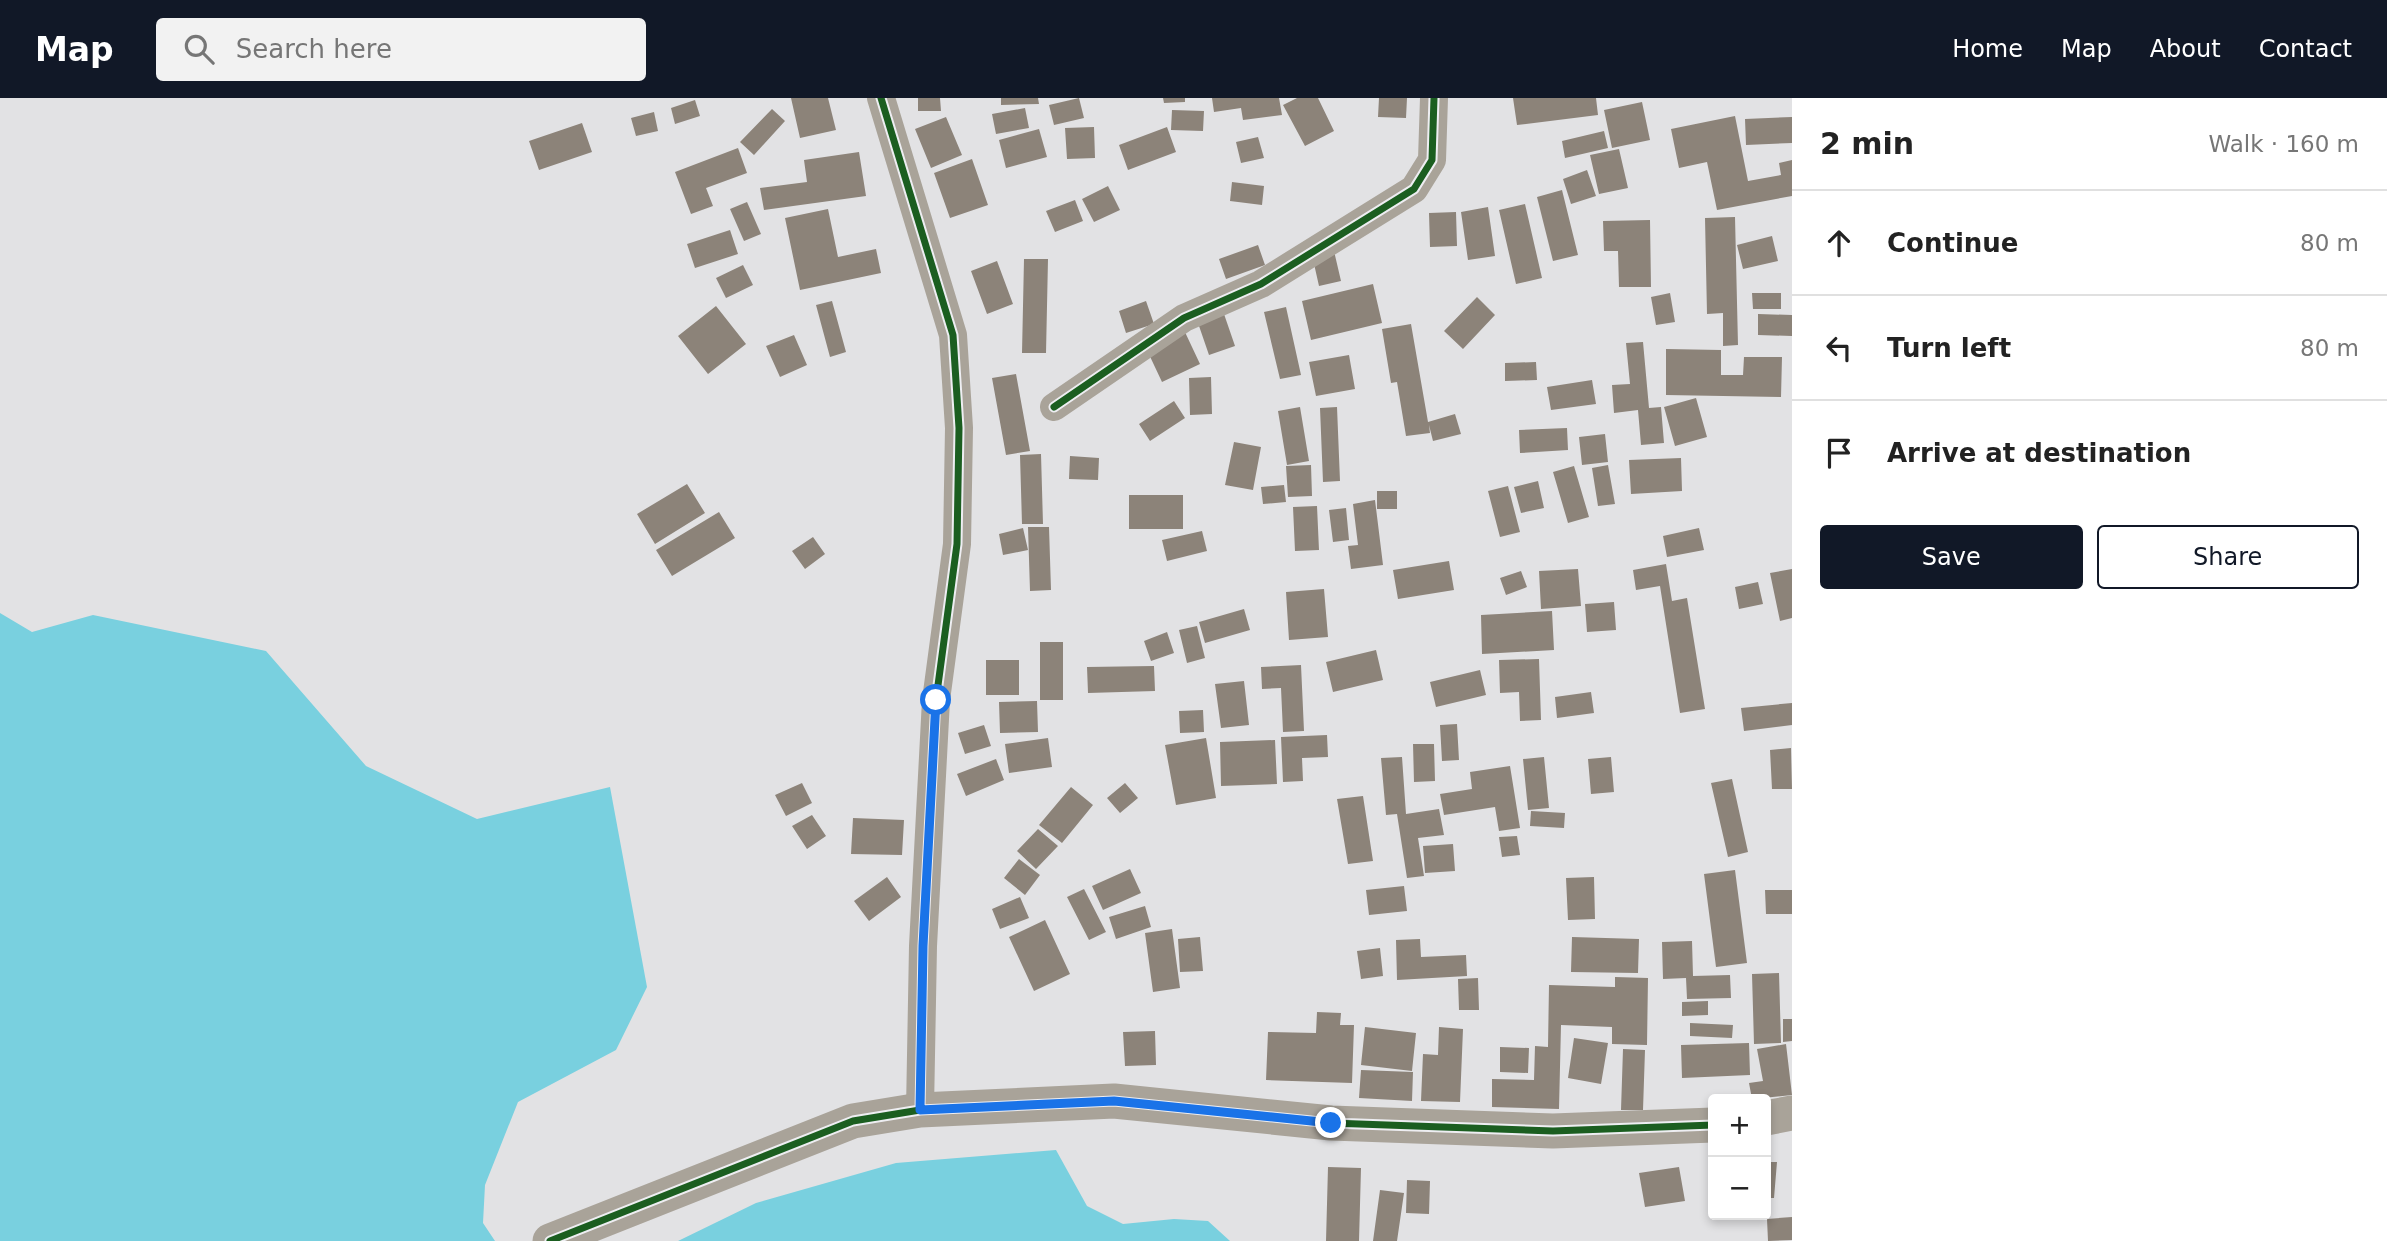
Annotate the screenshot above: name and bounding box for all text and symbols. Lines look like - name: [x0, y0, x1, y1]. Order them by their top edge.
- search box: [156, 18, 646, 81]
- text: Map: [35, 30, 114, 69]
- icon: search: [180, 30, 218, 68]
- text: Search here: [236, 34, 392, 64]
- text: Home: [1952, 35, 2023, 63]
- text: Map: [2061, 35, 2112, 63]
- text: About: [2150, 35, 2221, 63]
- text: Contact: [2259, 35, 2352, 63]
- text: 2 min: [1820, 126, 1914, 161]
- text: Walk · 160 m: [2208, 131, 2359, 157]
- icon: ahead: [1820, 224, 1858, 262]
- text: Continue: [1887, 228, 2018, 258]
- text: 80 m: [2300, 230, 2359, 256]
- icon: left: [1820, 329, 1858, 367]
- text: Turn left: [1887, 333, 2011, 363]
- text: 80 m: [2300, 335, 2359, 361]
- icon: arrive: [1820, 434, 1858, 472]
- text: Arrive at destination: [1887, 438, 2191, 468]
- button: Save: [1820, 525, 2083, 589]
- button: Share: [2097, 525, 2359, 589]
- route start: [920, 684, 951, 715]
- map controls: [1708, 1094, 1771, 1220]
- button: +: [1708, 1094, 1771, 1157]
- route end: [1315, 1107, 1346, 1138]
- button: −: [1708, 1157, 1771, 1220]

